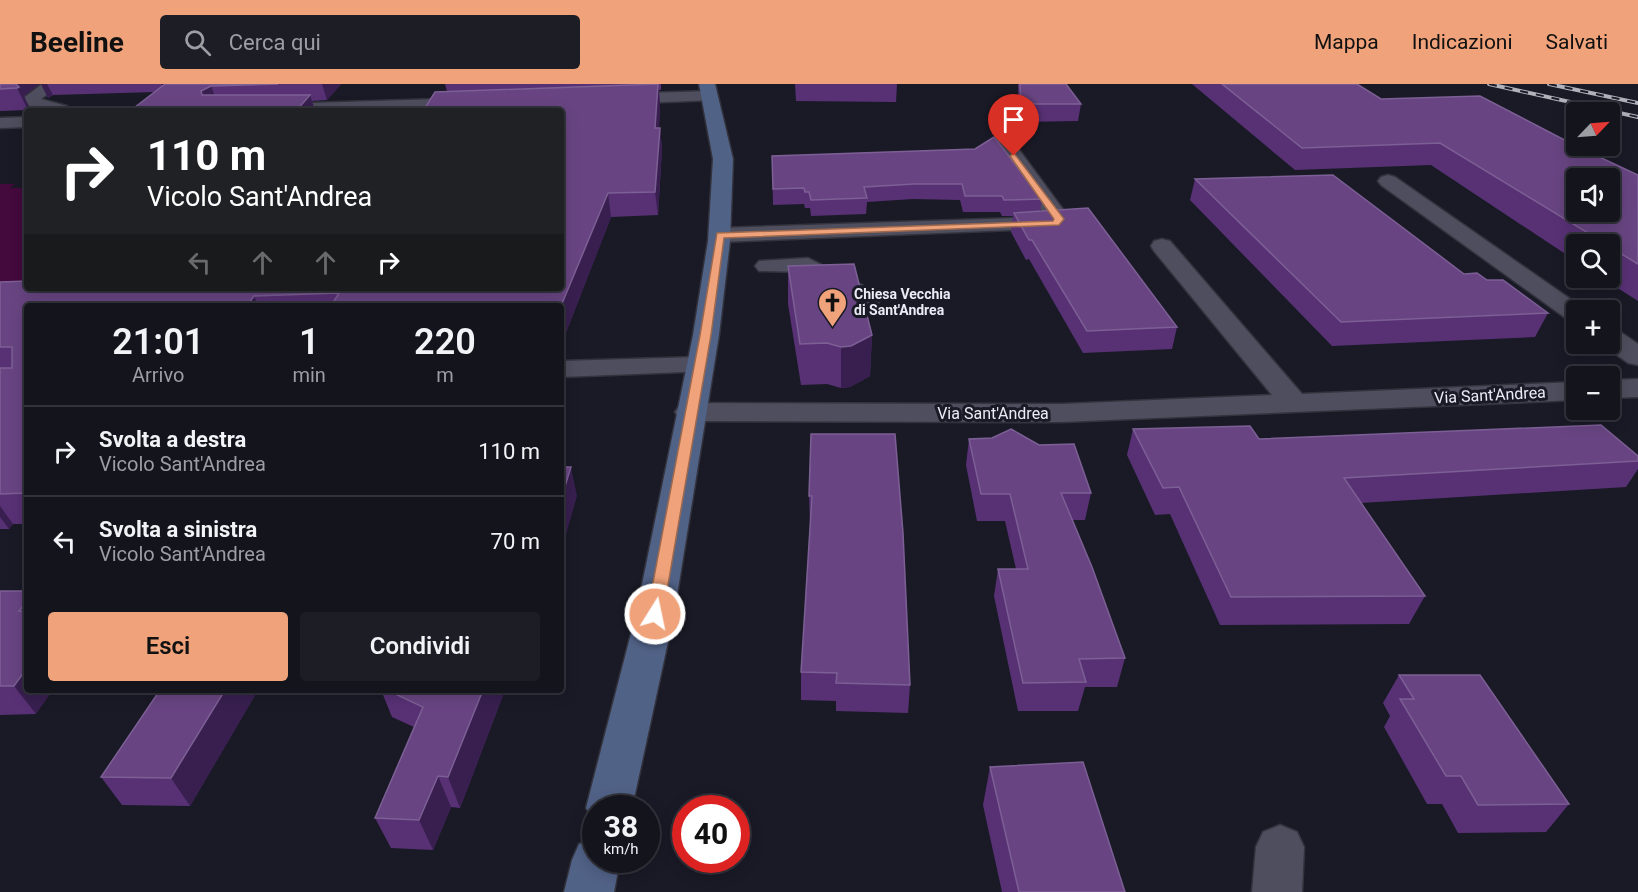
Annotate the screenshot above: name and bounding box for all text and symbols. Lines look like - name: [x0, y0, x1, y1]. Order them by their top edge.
- search box: [160, 15, 580, 69]
- text: Beeline: [30, 26, 124, 59]
- icon: search: [181, 26, 214, 59]
- text: Cerca qui: [229, 30, 321, 55]
- text: Mappa: [1314, 30, 1379, 54]
- text: Indicazioni: [1412, 30, 1513, 54]
- text: Salvati: [1546, 30, 1608, 54]
- pin: [988, 94, 1039, 156]
- north arrow: [1566, 102, 1620, 156]
- map controls: [1566, 102, 1620, 420]
- icon: arrive: [997, 103, 1030, 136]
- text: 110 m: [147, 131, 266, 180]
- icon: right: [48, 132, 126, 210]
- button: sound: [1566, 168, 1620, 222]
- text: Vicolo Sant'Andrea: [147, 181, 372, 213]
- button: search: [1566, 234, 1620, 288]
- icon: left: [183, 246, 216, 279]
- icon: ahead: [246, 246, 279, 279]
- icon: ahead: [309, 246, 342, 279]
- icon: right: [372, 246, 405, 279]
- church icon: Chiesa Vecchia di Sant'Andrea: [817, 286, 849, 328]
- place label: Chiesa Vecchia di Sant'Andrea: [854, 286, 951, 318]
- button: +: [1566, 300, 1620, 354]
- text: 21:01: [112, 321, 204, 363]
- text: 1: [299, 321, 319, 363]
- text: 220: [414, 321, 476, 363]
- text: Arrivo: [132, 363, 184, 387]
- text: min: [292, 363, 326, 387]
- text: m: [436, 363, 454, 387]
- button: −: [1566, 366, 1620, 420]
- street label: Via Sant'Andrea: [1434, 383, 1546, 407]
- street label: Via Sant'Andrea: [937, 404, 1049, 423]
- text: Svolta a destra: [99, 427, 246, 452]
- icon: right: [48, 435, 81, 468]
- text: 110 m: [478, 439, 540, 464]
- text: Vicolo Sant'Andrea: [99, 452, 266, 476]
- text: Svolta a sinistra: [99, 517, 257, 542]
- icon: left: [48, 525, 81, 558]
- text: 70 m: [491, 529, 540, 554]
- text: Vicolo Sant'Andrea: [99, 542, 266, 566]
- position arrow: [623, 582, 687, 646]
- button: Esci: [48, 612, 288, 681]
- button: Condividi: [300, 612, 540, 681]
- speed limit sign: 40: [672, 795, 750, 873]
- text: 38: [604, 809, 638, 844]
- text: km/h: [603, 840, 639, 858]

